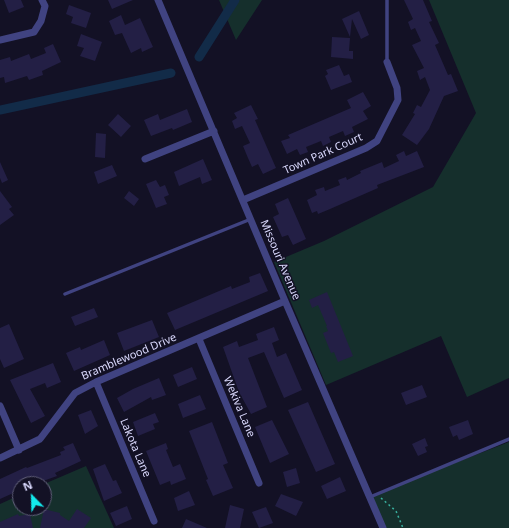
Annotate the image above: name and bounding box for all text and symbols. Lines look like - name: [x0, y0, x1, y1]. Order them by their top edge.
- street label: Town Park Court: [281, 131, 365, 177]
- street label: Missouri Avenue: [257, 218, 303, 302]
- street label: Bramblewood Drive: [79, 331, 179, 383]
- street label: Wekiva Lane: [220, 375, 258, 439]
- street label: Lakota Lane: [117, 417, 153, 479]
- north arrow: [12, 476, 52, 516]
- text: N: [20, 477, 35, 494]

